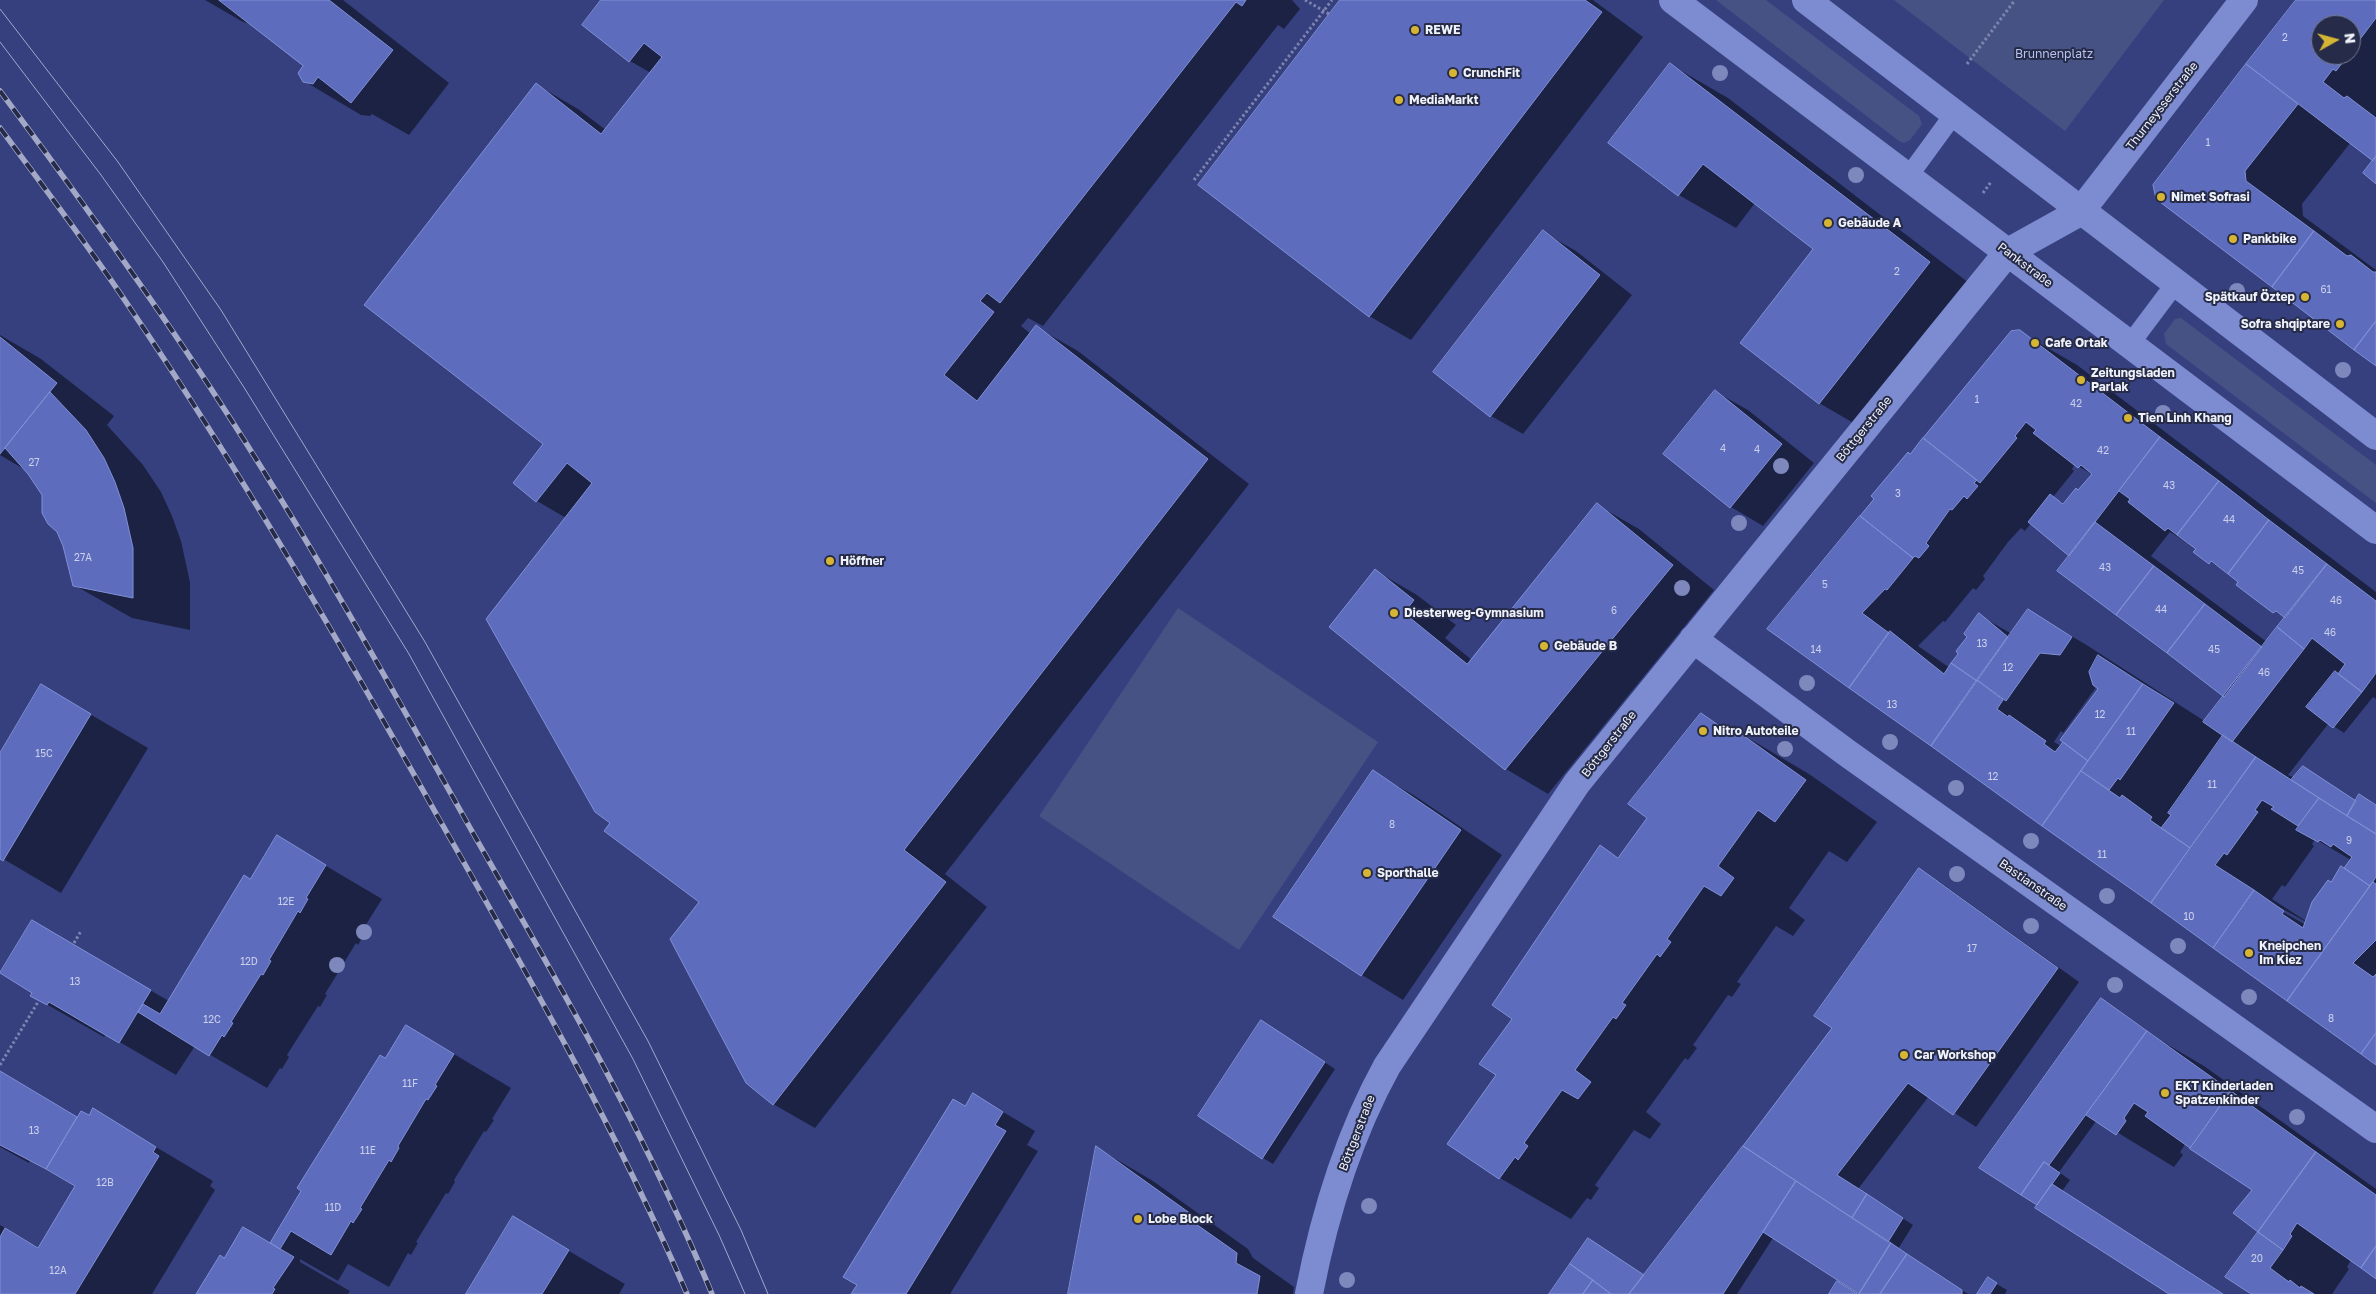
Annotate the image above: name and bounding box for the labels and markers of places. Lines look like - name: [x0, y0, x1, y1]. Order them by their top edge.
- place label: REWE: [1425, 23, 1460, 37]
- marker: REWE: [1409, 24, 1421, 36]
- place label: CrunchFit: [1463, 66, 1520, 80]
- marker: CrunchFit: [1447, 67, 1459, 79]
- place label: MediaMarkt: [1409, 93, 1479, 107]
- marker: MediaMarkt: [1393, 94, 1405, 106]
- place label: Nimet Sofrasi: [2171, 190, 2250, 204]
- marker: Nimet Sofrasi: [2155, 191, 2167, 203]
- place label: Gebäude A: [1838, 216, 1901, 230]
- marker: Gebäude A: [1822, 217, 1834, 229]
- place label: Pankbike: [2243, 232, 2297, 246]
- marker: Pankbike: [2227, 233, 2239, 245]
- place label: Spätkauf Öztep: [2205, 290, 2295, 304]
- marker: Spätkauf Öztep: [2299, 291, 2311, 303]
- place label: Sofra shqiptare: [2241, 317, 2330, 331]
- marker: Sofra shqiptare: [2334, 318, 2346, 330]
- place label: Cafe Ortak: [2045, 336, 2108, 350]
- marker: Cafe Ortak: [2029, 337, 2041, 349]
- place label: Zeitungsladen Parlak: [2091, 366, 2175, 394]
- marker: Zeitungsladen Parlak: [2075, 374, 2087, 386]
- place label: Tien Linh Khang: [2138, 411, 2232, 425]
- marker: Tien Linh Khang: [2122, 412, 2134, 424]
- place label: Höffner: [840, 554, 884, 568]
- marker: Höffner: [824, 555, 836, 567]
- place label: Diesterweg-Gymnasium: [1404, 606, 1544, 620]
- marker: Diesterweg-Gymnasium: [1388, 607, 1400, 619]
- place label: Gebäude B: [1554, 639, 1617, 653]
- marker: Gebäude B: [1538, 640, 1550, 652]
- place label: Nitro Autoteile: [1713, 724, 1799, 738]
- marker: Nitro Autoteile: [1697, 725, 1709, 737]
- place label: Sporthalle: [1377, 866, 1439, 880]
- marker: Sporthalle: [1361, 867, 1373, 879]
- place label: Kneipchen Im Kiez: [2259, 939, 2321, 967]
- marker: Kneipchen Im Kiez: [2243, 947, 2255, 959]
- place label: Car Workshop: [1914, 1048, 1996, 1062]
- marker: Car Workshop: [1898, 1049, 1910, 1061]
- place label: EKT Kinderladen Spatzenkinder: [2175, 1079, 2273, 1107]
- marker: EKT Kinderladen Spatzenkinder: [2159, 1087, 2171, 1099]
- place label: Lobe Block: [1148, 1212, 1213, 1226]
- marker: Lobe Block: [1132, 1213, 1144, 1225]

